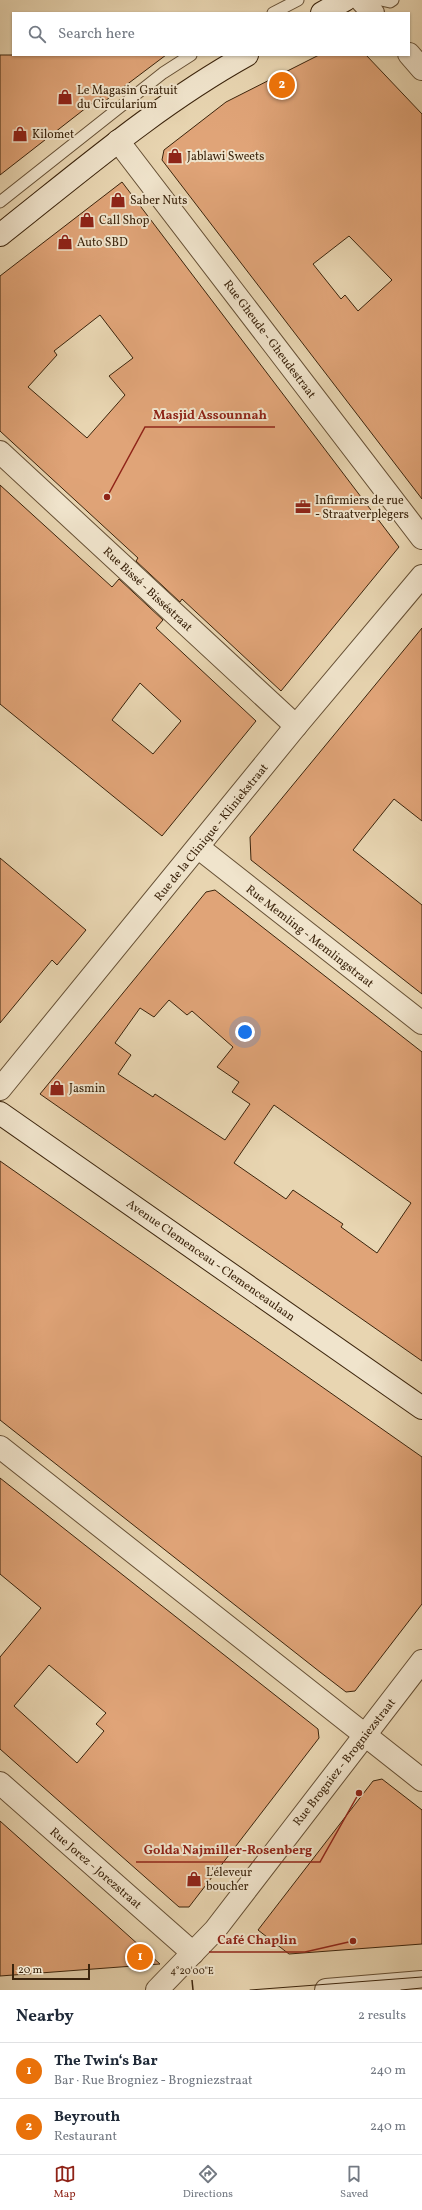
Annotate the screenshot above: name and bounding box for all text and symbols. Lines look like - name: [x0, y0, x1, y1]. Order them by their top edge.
- search box: [12, 12, 410, 56]
- icon: search: [26, 23, 48, 45]
- text: Search here: [58, 24, 135, 45]
- pin: 2: [269, 70, 295, 100]
- place label: Le Magasin Gratuit du Circularium: [77, 83, 178, 113]
- shop icon: Le Magasin Gratuit du Circularium: [56, 88, 74, 106]
- shop icon: Kilomet: [11, 125, 29, 143]
- place label: Kilomet: [32, 127, 74, 143]
- shop icon: Jablawi Sweets: [166, 147, 184, 165]
- place label: Jablawi Sweets: [187, 149, 264, 165]
- shop icon: Saber Nuts: [109, 191, 127, 209]
- place label: Saber Nuts: [130, 193, 187, 209]
- shop icon: Call Shop: [78, 211, 96, 229]
- place label: Call Shop: [99, 213, 150, 229]
- shop icon: Auto SBD: [56, 233, 74, 251]
- place label: Auto SBD: [77, 235, 128, 251]
- street label: Rue Gheude - Gheudestraat: [219, 277, 319, 402]
- callout: Masjid Assounnah: [145, 402, 275, 427]
- text: Masjid Assounnah: [153, 407, 267, 425]
- place label: Infirmiers de rue - Straatverplegers: [315, 493, 409, 523]
- office icon: Infirmiers de rue - Straatverplegers: [294, 498, 312, 516]
- street label: Rue Bissé - Bisséstraat: [99, 544, 196, 635]
- street label: Rue de la Clinique - Kliniekstraat: [151, 760, 272, 905]
- street label: Rue Memling - Memlingstraat: [242, 882, 377, 992]
- your location: [235, 1022, 255, 1042]
- shop icon: Jasmin: [48, 1079, 66, 1097]
- place label: Jasmin: [69, 1081, 105, 1097]
- street label: Avenue Clemenceau - Clemenceaulaan: [123, 1196, 298, 1325]
- street label: Rue Brogniez - Brogniezstraat: [290, 1696, 400, 1830]
- street label: Rue Jorez - Jorezstraat: [46, 1824, 145, 1913]
- callout: Golda Najmiller-Rosenberg: [136, 1837, 320, 1862]
- text: Golda Najmiller-Rosenberg: [144, 1842, 312, 1860]
- place label: L'éleveur boucher: [206, 1865, 252, 1895]
- shop icon: L'éleveur boucher: [185, 1870, 203, 1888]
- callout: Café Chaplin: [209, 1927, 305, 1952]
- text: Café Chaplin: [217, 1932, 297, 1950]
- pin: 1: [127, 1942, 153, 1972]
- scale bar: [12, 1962, 90, 1981]
- text: 20 m: [18, 1963, 42, 1978]
- text: 4°20'00"E: [170, 1964, 214, 1978]
- text: Nearby: [16, 2005, 74, 2028]
- text: 2 results: [358, 2007, 406, 2025]
- text: The Twin‘s Bar: [54, 2051, 158, 2072]
- text: 1: [26, 2062, 32, 2080]
- text: 240 m: [370, 2062, 406, 2080]
- text: Bar · Rue Brogniez - Brogniezstraat: [54, 2072, 253, 2090]
- text: Beyrouth: [54, 2107, 120, 2128]
- text: 2: [26, 2118, 32, 2136]
- text: 240 m: [370, 2118, 406, 2136]
- text: Restaurant: [54, 2128, 117, 2146]
- tab: Map: [54, 2163, 76, 2202]
- tab: Directions: [183, 2163, 233, 2202]
- tab: Saved: [340, 2163, 368, 2202]

